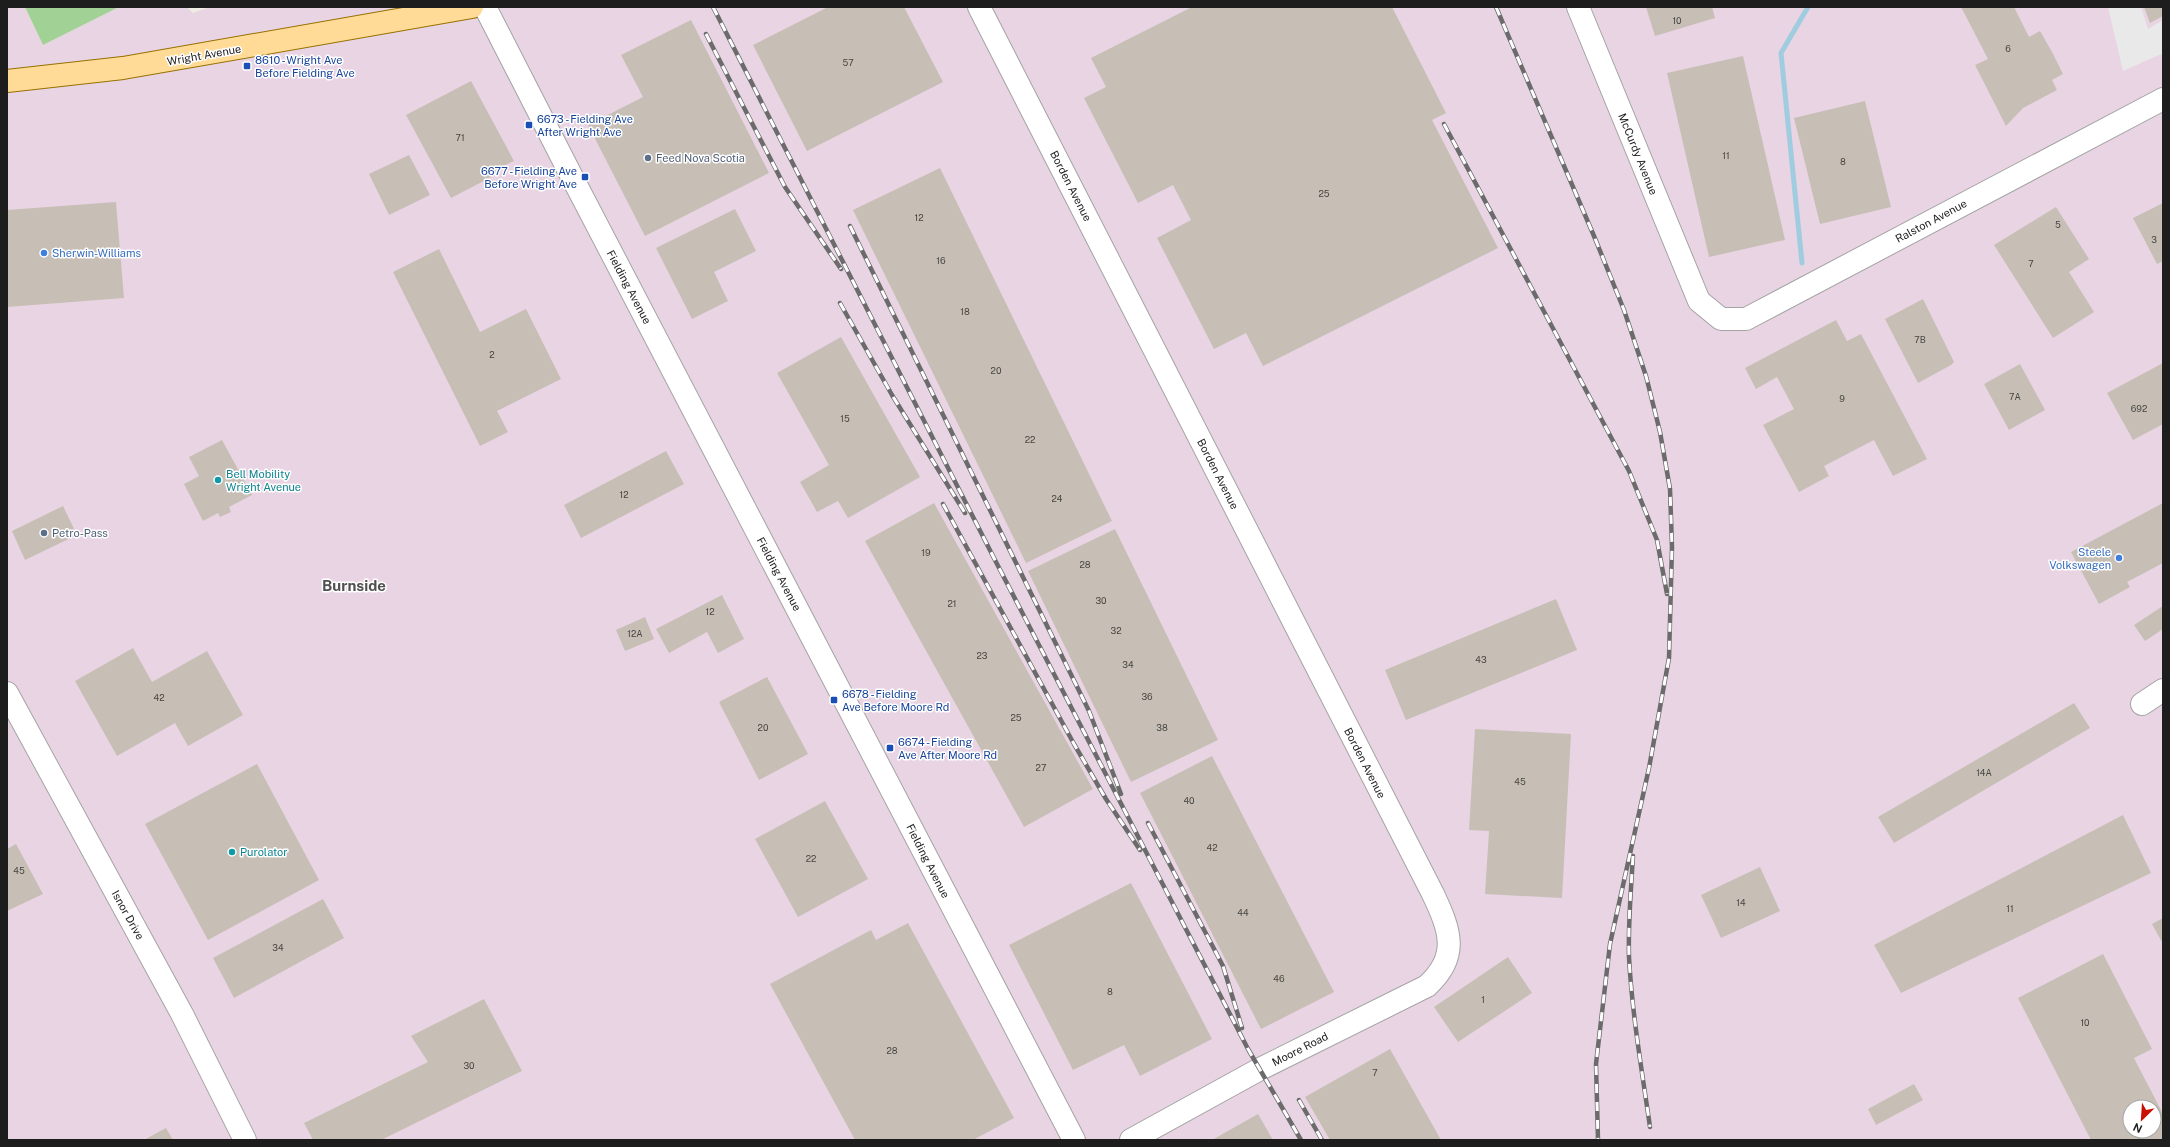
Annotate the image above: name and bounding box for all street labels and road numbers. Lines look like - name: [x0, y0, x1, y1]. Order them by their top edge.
- street label: Wright Avenue: [166, 43, 242, 67]
- street label: McCurdy Avenue: [1616, 112, 1660, 196]
- street label: Borden Avenue: [1048, 149, 1094, 223]
- street label: Ralston Avenue: [1893, 197, 1969, 245]
- street label: Fielding Avenue: [605, 248, 653, 326]
- street label: Borden Avenue: [1195, 437, 1241, 511]
- street label: Fielding Avenue: [755, 535, 803, 613]
- street label: Borden Avenue: [1342, 726, 1388, 800]
- street label: Fielding Avenue: [904, 822, 952, 900]
- street label: Isnor Drive: [110, 888, 146, 942]
- street label: Moore Road: [1270, 1030, 1330, 1068]

